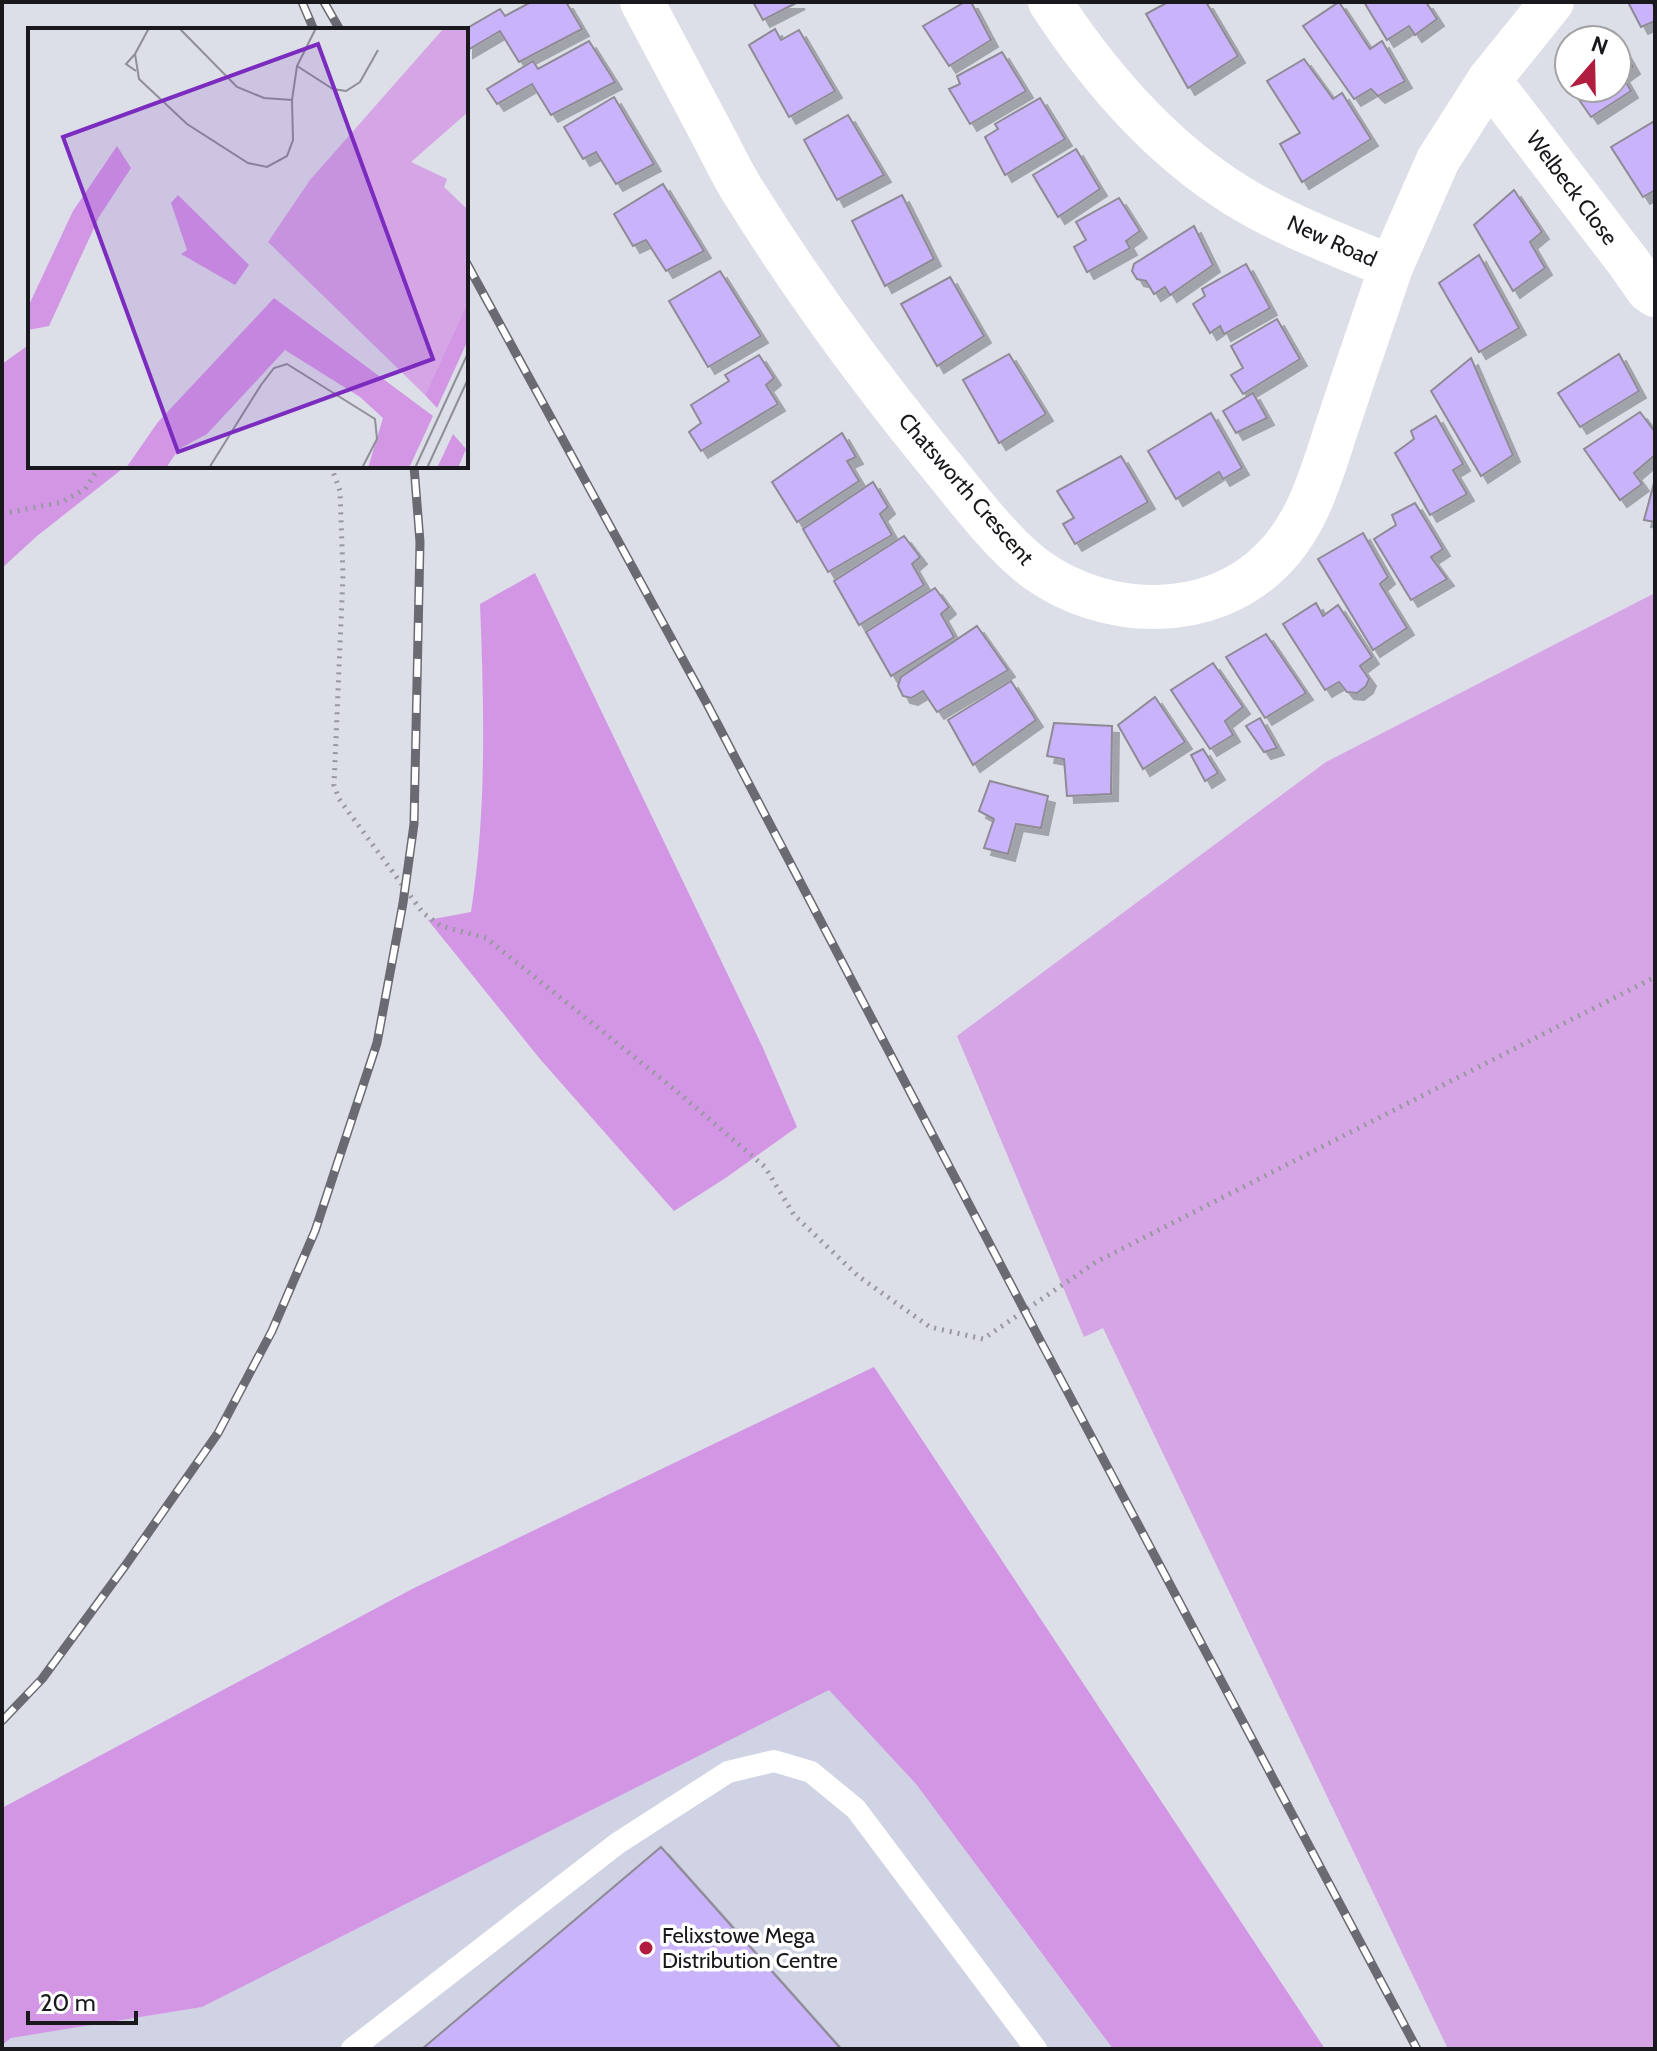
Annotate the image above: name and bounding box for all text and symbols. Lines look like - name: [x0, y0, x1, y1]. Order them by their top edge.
- north arrow: [1553, 24, 1633, 104]
- inset map: [28, 28, 468, 468]
- text: N: [1588, 30, 1612, 61]
- street label: Welbeck Close: [1520, 126, 1624, 250]
- street label: New Road: [1283, 209, 1381, 273]
- street label: Chatsworth Crescent: [893, 407, 1040, 571]
- place label: Felixstowe Mega Distribution Centre: [662, 1922, 838, 1974]
- marker: Felixstowe Mega Distribution Centre: [637, 1939, 655, 1957]
- scale bar: [28, 1975, 136, 2025]
- text: 20 m: [40, 1988, 96, 2017]

